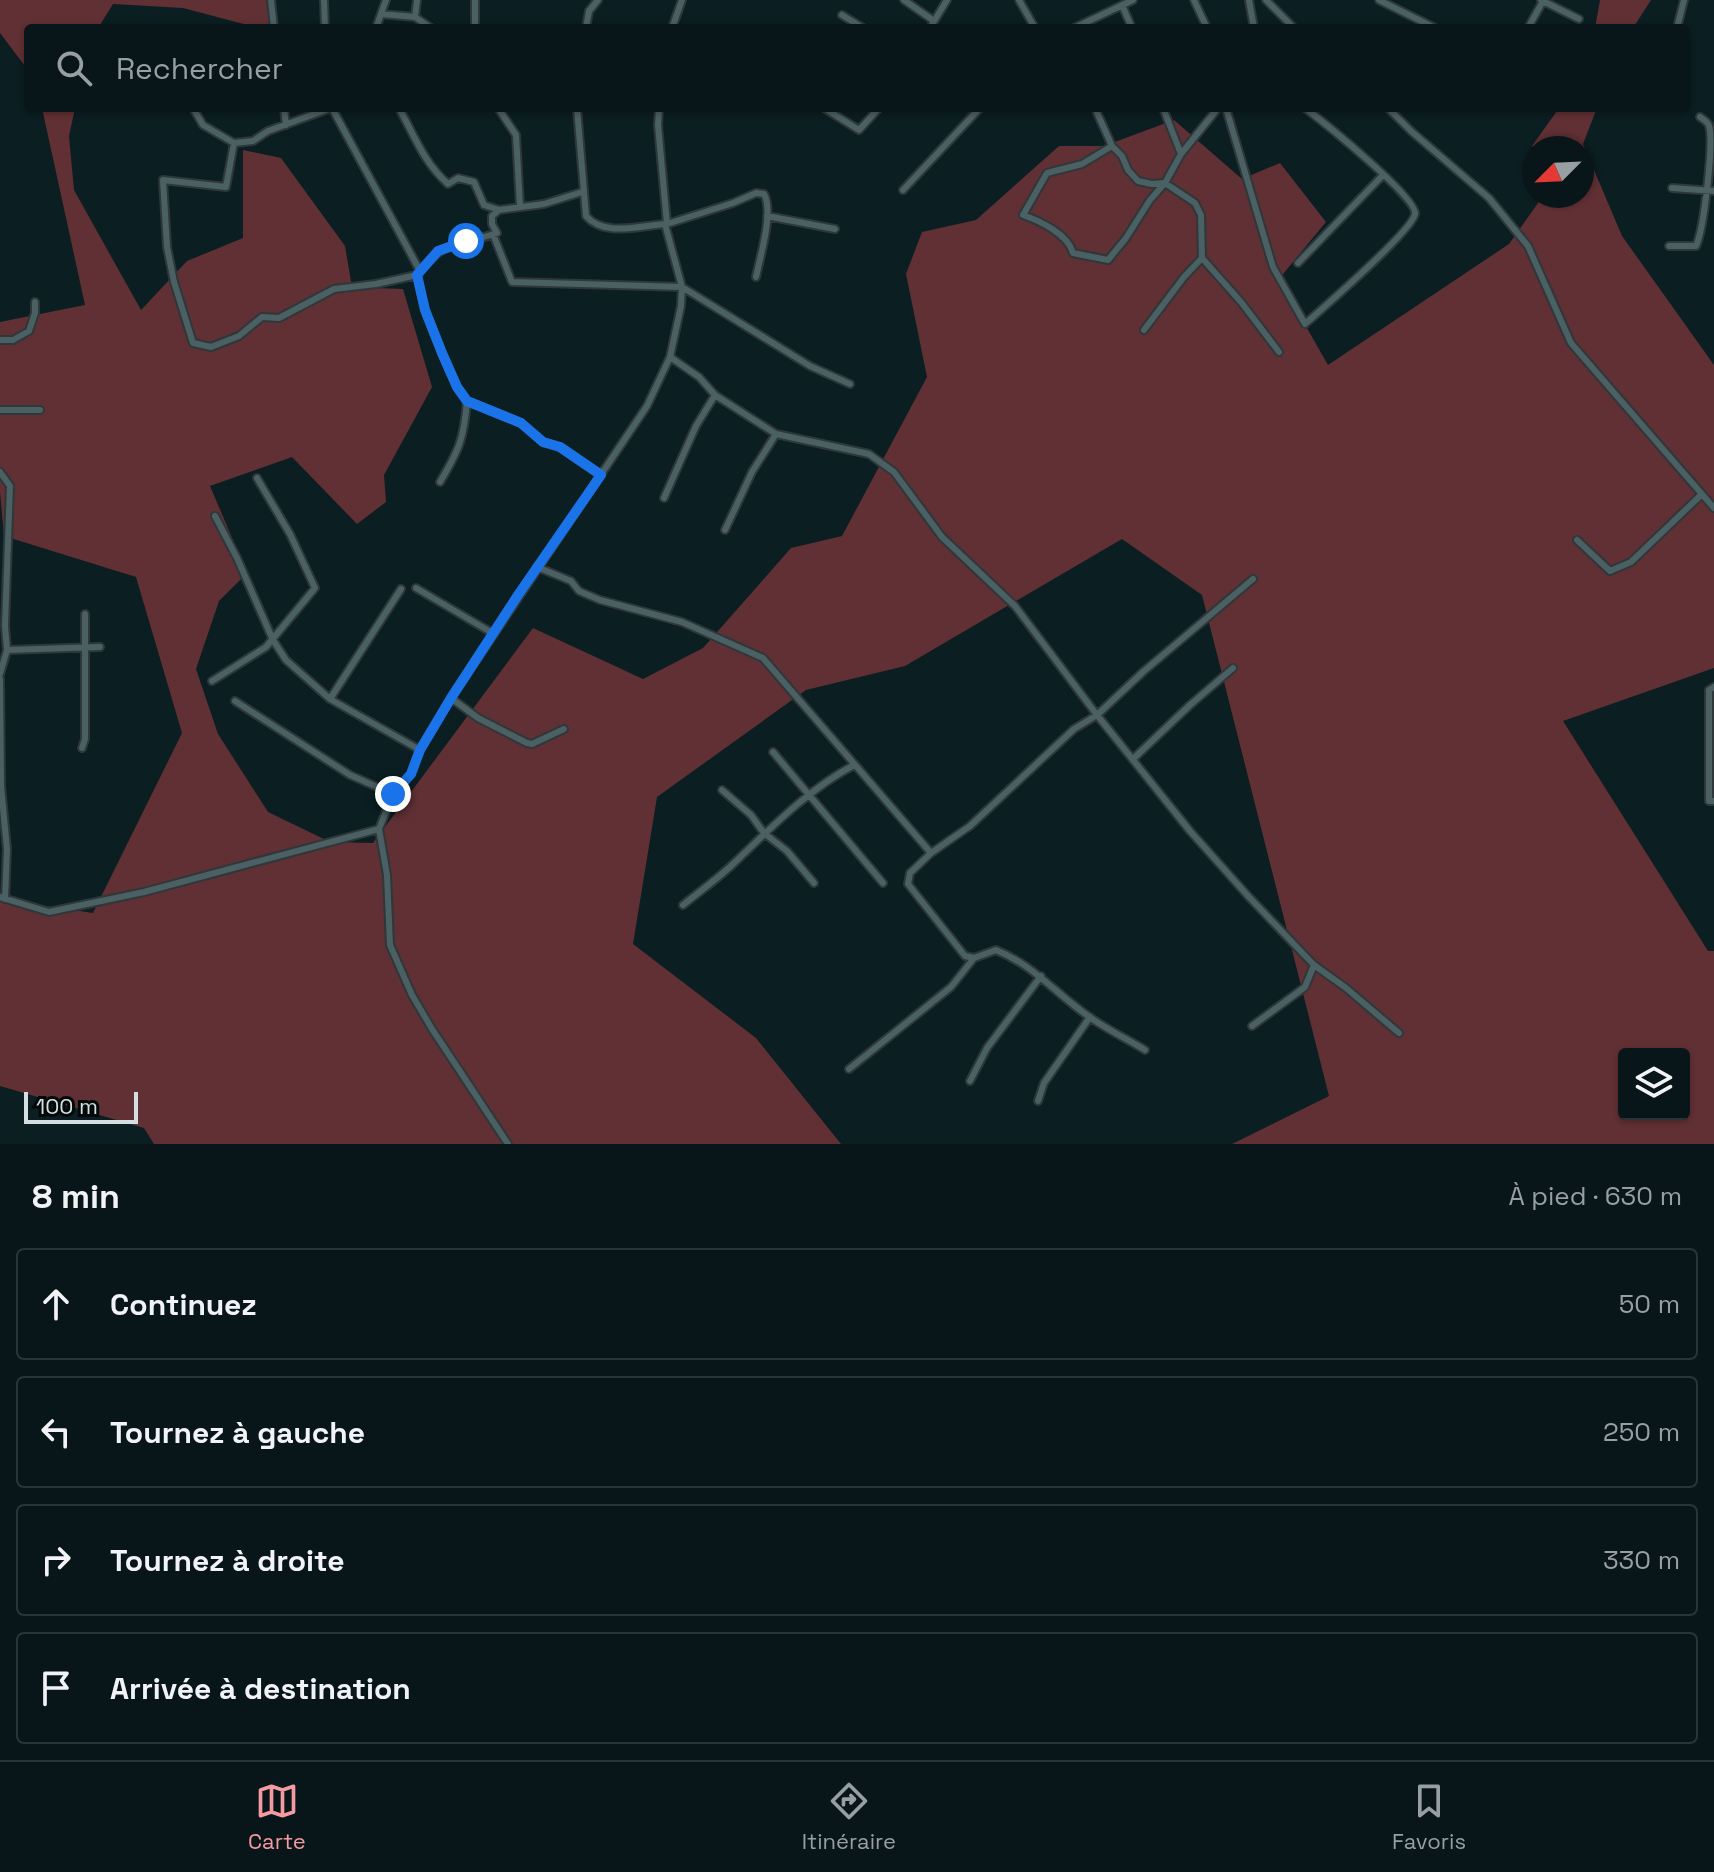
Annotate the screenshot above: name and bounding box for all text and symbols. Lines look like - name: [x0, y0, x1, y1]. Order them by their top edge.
- search box: [24, 24, 1690, 112]
- icon: search: [52, 46, 96, 90]
- text: Rechercher: [116, 49, 283, 88]
- north arrow: [1522, 136, 1594, 208]
- route start: [448, 223, 484, 259]
- route end: [375, 776, 411, 812]
- map controls: [1618, 1048, 1690, 1120]
- button: layers: [1618, 1048, 1690, 1120]
- scale bar: [24, 1088, 138, 1124]
- text: 100 m: [36, 1092, 98, 1120]
- text: 8 min: [32, 1175, 120, 1218]
- text: À pied · 630 m: [1508, 1179, 1682, 1213]
- icon: ahead: [34, 1282, 78, 1326]
- text: Continuez: [110, 1285, 257, 1324]
- text: 50 m: [1619, 1287, 1680, 1321]
- icon: left: [34, 1410, 78, 1454]
- text: Tournez à gauche: [110, 1413, 365, 1452]
- text: 250 m: [1603, 1415, 1680, 1449]
- icon: right: [34, 1538, 78, 1582]
- text: Tournez à droite: [110, 1541, 344, 1580]
- text: 330 m: [1603, 1543, 1680, 1577]
- icon: arrive: [34, 1666, 78, 1710]
- text: Arrivée à destination: [110, 1669, 411, 1708]
- tab: Carte: [248, 1779, 306, 1855]
- tab: Itinéraire: [802, 1779, 896, 1855]
- tab: Favoris: [1392, 1779, 1466, 1855]

